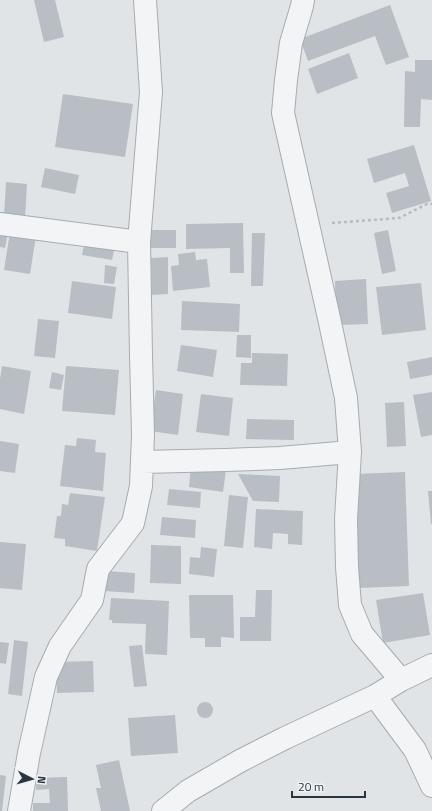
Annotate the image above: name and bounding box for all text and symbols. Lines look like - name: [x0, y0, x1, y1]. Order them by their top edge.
- north arrow: [12, 759, 52, 799]
- scale bar: [292, 773, 365, 799]
- text: N: [34, 775, 50, 785]
- text: 20 m: [298, 777, 324, 796]

